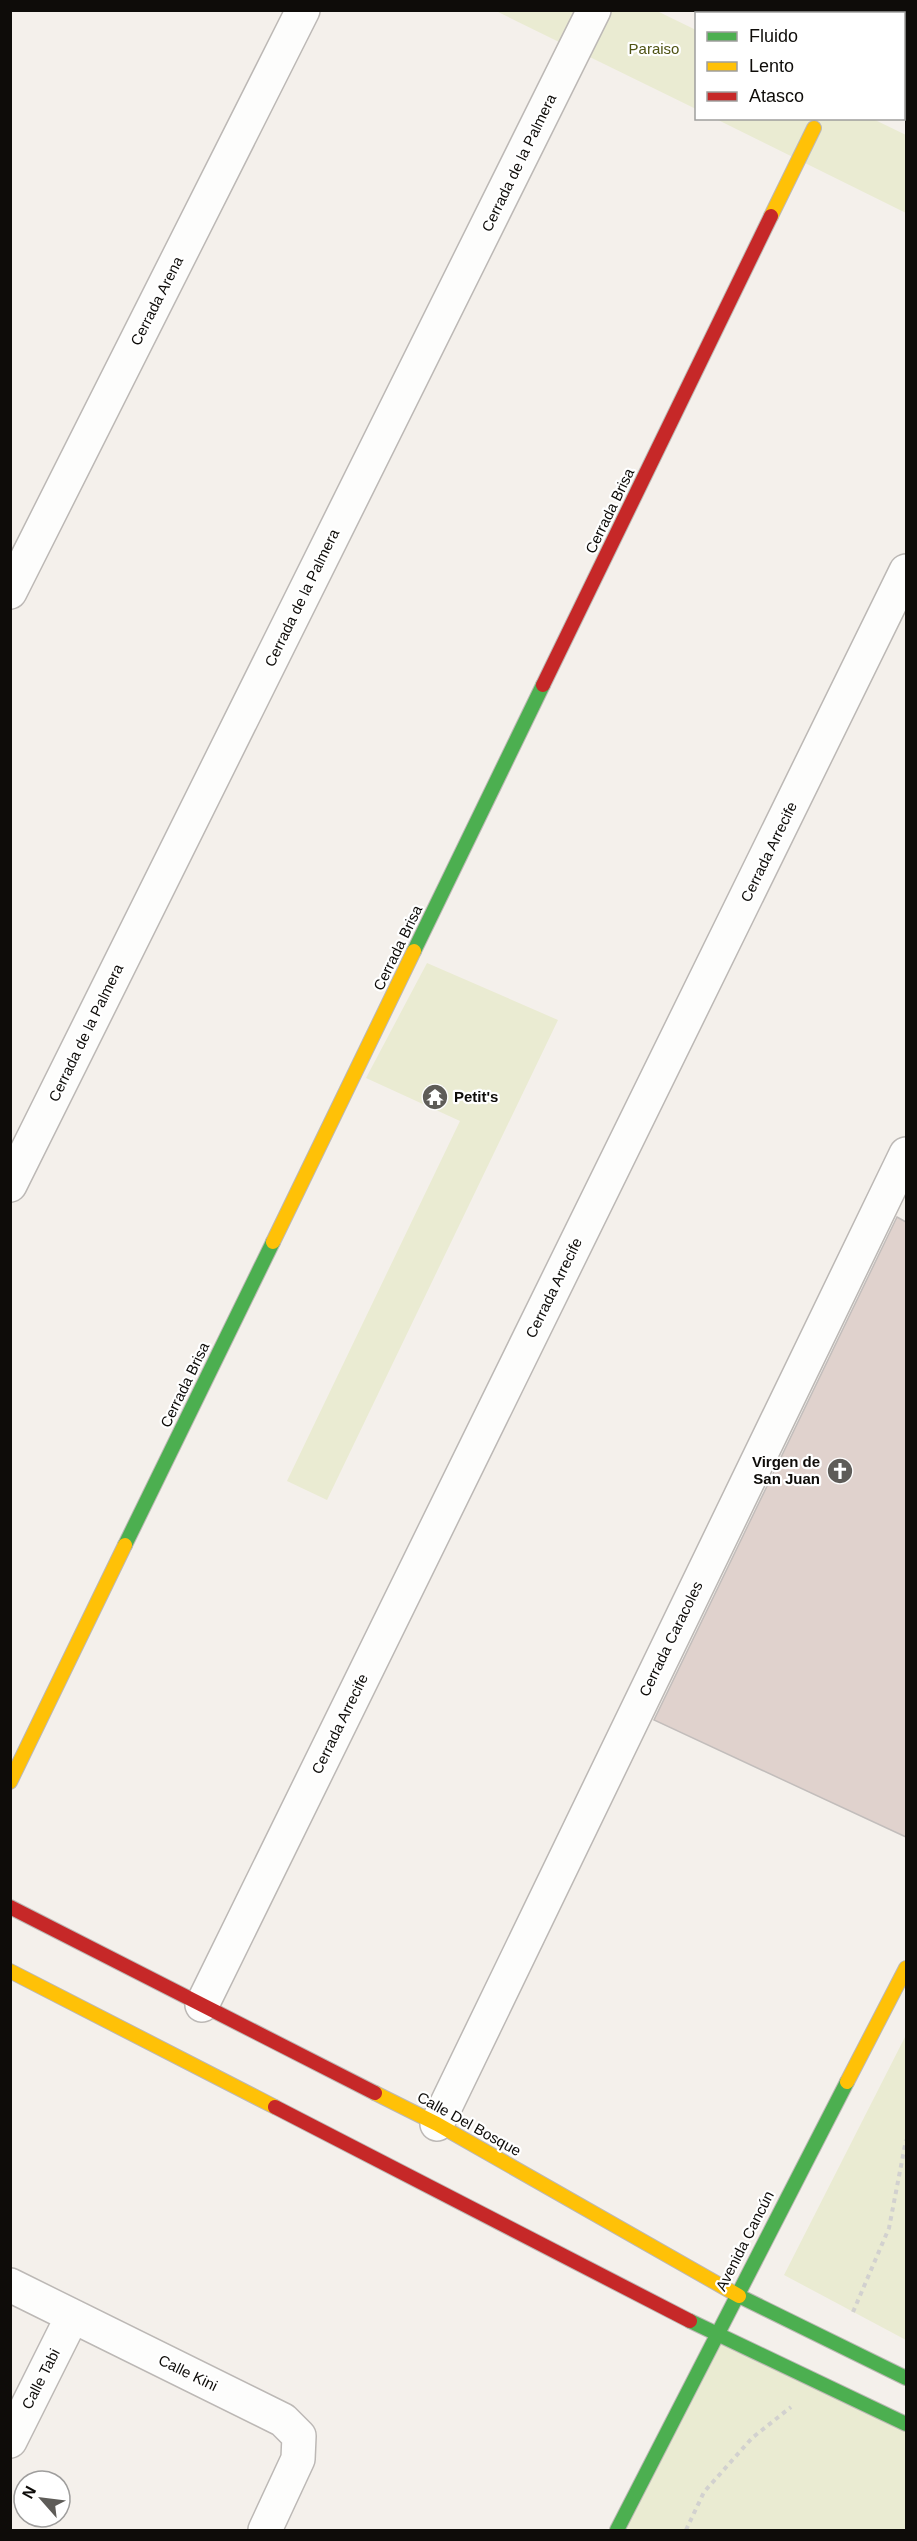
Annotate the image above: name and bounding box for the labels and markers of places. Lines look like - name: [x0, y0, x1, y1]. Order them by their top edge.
- temple icon: Petit's: [420, 1082, 450, 1112]
- place label: Petit's: [454, 1088, 498, 1105]
- place label: Virgen de San Juan: [752, 1453, 820, 1487]
- church icon: Virgen de San Juan: [825, 1456, 855, 1486]

